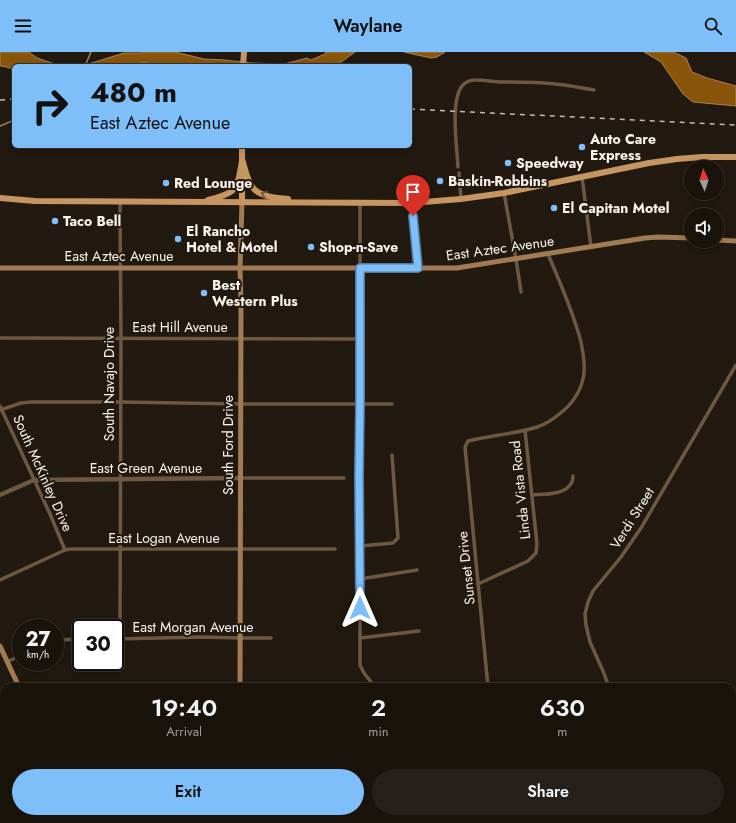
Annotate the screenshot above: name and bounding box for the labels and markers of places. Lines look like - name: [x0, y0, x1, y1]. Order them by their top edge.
- place label: Auto Care Express: [589, 129, 656, 165]
- marker: Auto Care Express: [577, 142, 587, 152]
- place label: Speedway: [516, 153, 584, 173]
- marker: Speedway: [503, 158, 513, 168]
- place label: Baskin-Robbins: [448, 171, 548, 191]
- place label: Red Lounge: [174, 173, 252, 193]
- pin: [396, 175, 430, 216]
- marker: Baskin-Robbins: [435, 176, 445, 186]
- marker: Red Lounge: [161, 178, 171, 188]
- place label: El Capitan Motel: [562, 198, 670, 218]
- marker: El Capitan Motel: [549, 203, 559, 213]
- place label: Taco Bell: [63, 211, 121, 231]
- marker: Taco Bell: [50, 216, 60, 226]
- place label: El Rancho Hotel & Motel: [186, 221, 277, 257]
- marker: El Rancho Hotel & Motel: [173, 234, 183, 244]
- place label: Shop-n-Save: [319, 237, 398, 257]
- marker: Shop-n-Save: [306, 242, 316, 252]
- place label: Best Western Plus: [212, 275, 298, 311]
- marker: Best Western Plus: [199, 288, 209, 298]

